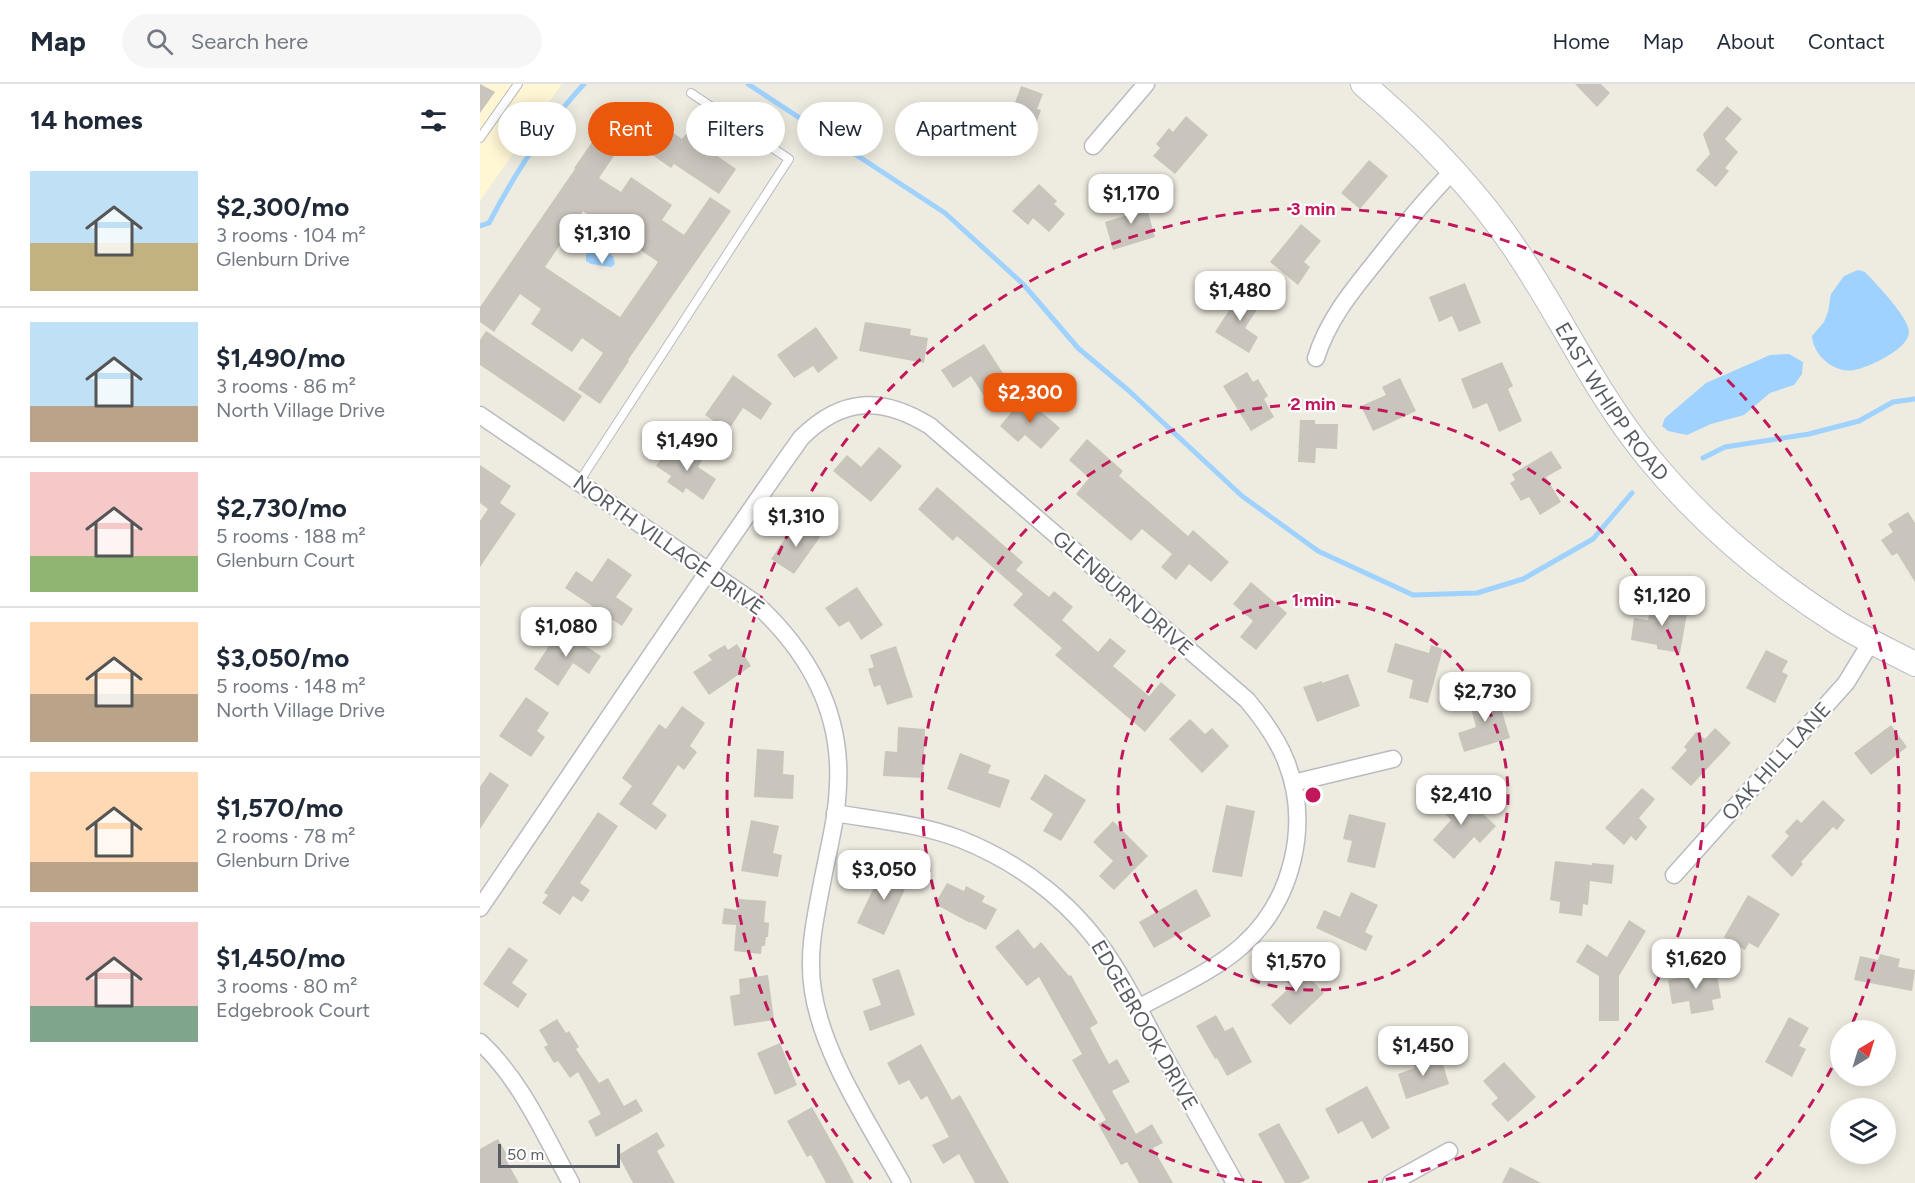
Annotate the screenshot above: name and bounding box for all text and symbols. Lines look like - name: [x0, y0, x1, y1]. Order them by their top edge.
- search box: [122, 14, 542, 68]
- text: Map: [30, 24, 86, 58]
- icon: search: [143, 25, 176, 58]
- text: Search here: [191, 28, 308, 55]
- text: Home: [1553, 29, 1610, 54]
- text: Map: [1643, 29, 1684, 54]
- text: About: [1717, 29, 1775, 54]
- text: Contact: [1808, 29, 1885, 54]
- chip: Buy: [498, 102, 576, 156]
- chip: Rent: [588, 102, 674, 156]
- chip: Filters: [686, 102, 785, 156]
- chip: New: [797, 102, 883, 156]
- chip: Apartment: [895, 102, 1038, 156]
- text: 14 homes: [30, 104, 143, 136]
- icon: filters: [417, 104, 450, 137]
- pin: $1,170: [1082, 174, 1180, 225]
- text: $1,170: [1102, 181, 1160, 205]
- text: $2,300/mo: [216, 191, 349, 223]
- icon: home: [78, 195, 150, 267]
- text: 3 min: [1291, 198, 1335, 220]
- pin: $1,310: [553, 214, 651, 265]
- text: $1,310: [573, 221, 631, 245]
- text: 3 rooms · 104 m²: [216, 223, 366, 247]
- text: Glenburn Drive: [216, 247, 350, 271]
- pin: $1,480: [1191, 271, 1289, 322]
- text: $1,480: [1209, 278, 1271, 302]
- street label: EAST WHIPP ROAD: [1551, 318, 1675, 486]
- text: $1,490/mo: [216, 342, 345, 374]
- icon: home: [78, 346, 150, 418]
- pin: $2,300: [981, 373, 1079, 424]
- text: 3 rooms · 86 m²: [216, 374, 356, 398]
- text: $2,300: [998, 380, 1062, 404]
- text: 2 min: [1290, 393, 1336, 415]
- text: North Village Drive: [216, 398, 385, 422]
- pin: $1,490: [638, 421, 736, 472]
- text: $1,490: [656, 428, 718, 452]
- street label: NORTH VILLAGE DRIVE: [569, 469, 769, 621]
- text: $2,730/mo: [216, 492, 347, 524]
- icon: home: [78, 496, 150, 568]
- pin: $1,310: [747, 497, 845, 548]
- text: $1,310: [767, 504, 825, 528]
- text: 5 rooms · 188 m²: [216, 524, 366, 548]
- street label: GLENBURN DRIVE: [1048, 525, 1198, 661]
- text: Glenburn Court: [216, 548, 355, 572]
- pin: $1,120: [1613, 576, 1711, 627]
- text: $1,120: [1633, 583, 1691, 607]
- text: 1 min: [1292, 589, 1334, 611]
- pin: $1,080: [517, 607, 615, 658]
- text: $1,080: [535, 614, 597, 638]
- text: $3,050/mo: [216, 642, 349, 674]
- icon: home: [78, 646, 150, 718]
- pin: $2,730: [1436, 672, 1534, 723]
- text: 5 rooms · 148 m²: [216, 674, 366, 698]
- text: $2,730: [1454, 679, 1517, 703]
- street label: OAK HILL LANE: [1716, 697, 1836, 825]
- text: North Village Drive: [216, 698, 385, 722]
- pin: $2,410: [1412, 775, 1510, 826]
- text: $2,410: [1430, 782, 1492, 806]
- centre of rings: [1303, 785, 1323, 805]
- text: $1,570/mo: [216, 792, 343, 824]
- icon: home: [78, 796, 150, 868]
- text: 2 rooms · 78 m²: [216, 824, 356, 848]
- text: Glenburn Drive: [216, 848, 350, 872]
- pin: $3,050: [835, 850, 933, 901]
- text: $3,050: [852, 857, 916, 881]
- street label: EDGEBROOK DRIVE: [1086, 936, 1204, 1114]
- pin: $1,620: [1647, 939, 1745, 990]
- text: $1,450/mo: [216, 942, 345, 974]
- pin: $1,570: [1247, 942, 1345, 993]
- icon: home: [78, 946, 150, 1018]
- text: $1,620: [1666, 946, 1726, 970]
- text: $1,570: [1266, 949, 1326, 973]
- text: 3 rooms · 80 m²: [216, 974, 357, 998]
- text: Edgebrook Court: [216, 998, 370, 1022]
- north arrow: [1830, 1020, 1896, 1086]
- map controls: [1830, 1020, 1896, 1164]
- pin: $1,450: [1374, 1026, 1472, 1077]
- text: $1,450: [1392, 1033, 1454, 1057]
- button: layers: [1830, 1098, 1896, 1164]
- scale bar: [498, 1141, 620, 1168]
- text: 50 m: [507, 1145, 544, 1164]

